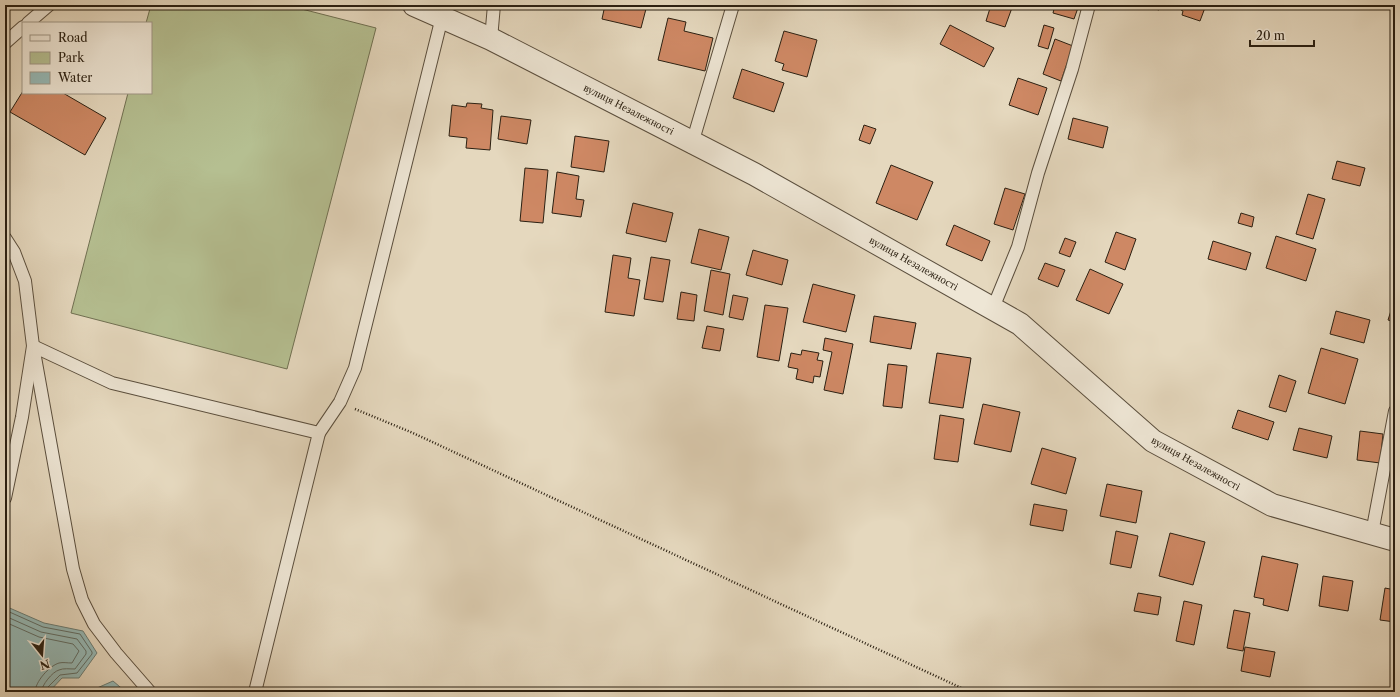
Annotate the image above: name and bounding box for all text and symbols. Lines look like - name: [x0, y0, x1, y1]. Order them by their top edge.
- legend: [22, 22, 152, 94]
- scale bar: [1250, 22, 1314, 48]
- text: 20 m: [1256, 28, 1285, 43]
- text: Road: [58, 30, 88, 45]
- text: Park: [58, 50, 85, 65]
- text: Water: [57, 70, 92, 85]
- street label: вулиця Незалежності: [581, 80, 677, 138]
- street label: вулиця Незалежності: [867, 233, 961, 293]
- street label: вулиця Незалежності: [1149, 433, 1243, 493]
- north arrow: [22, 635, 62, 675]
- text: N: [38, 656, 52, 673]

